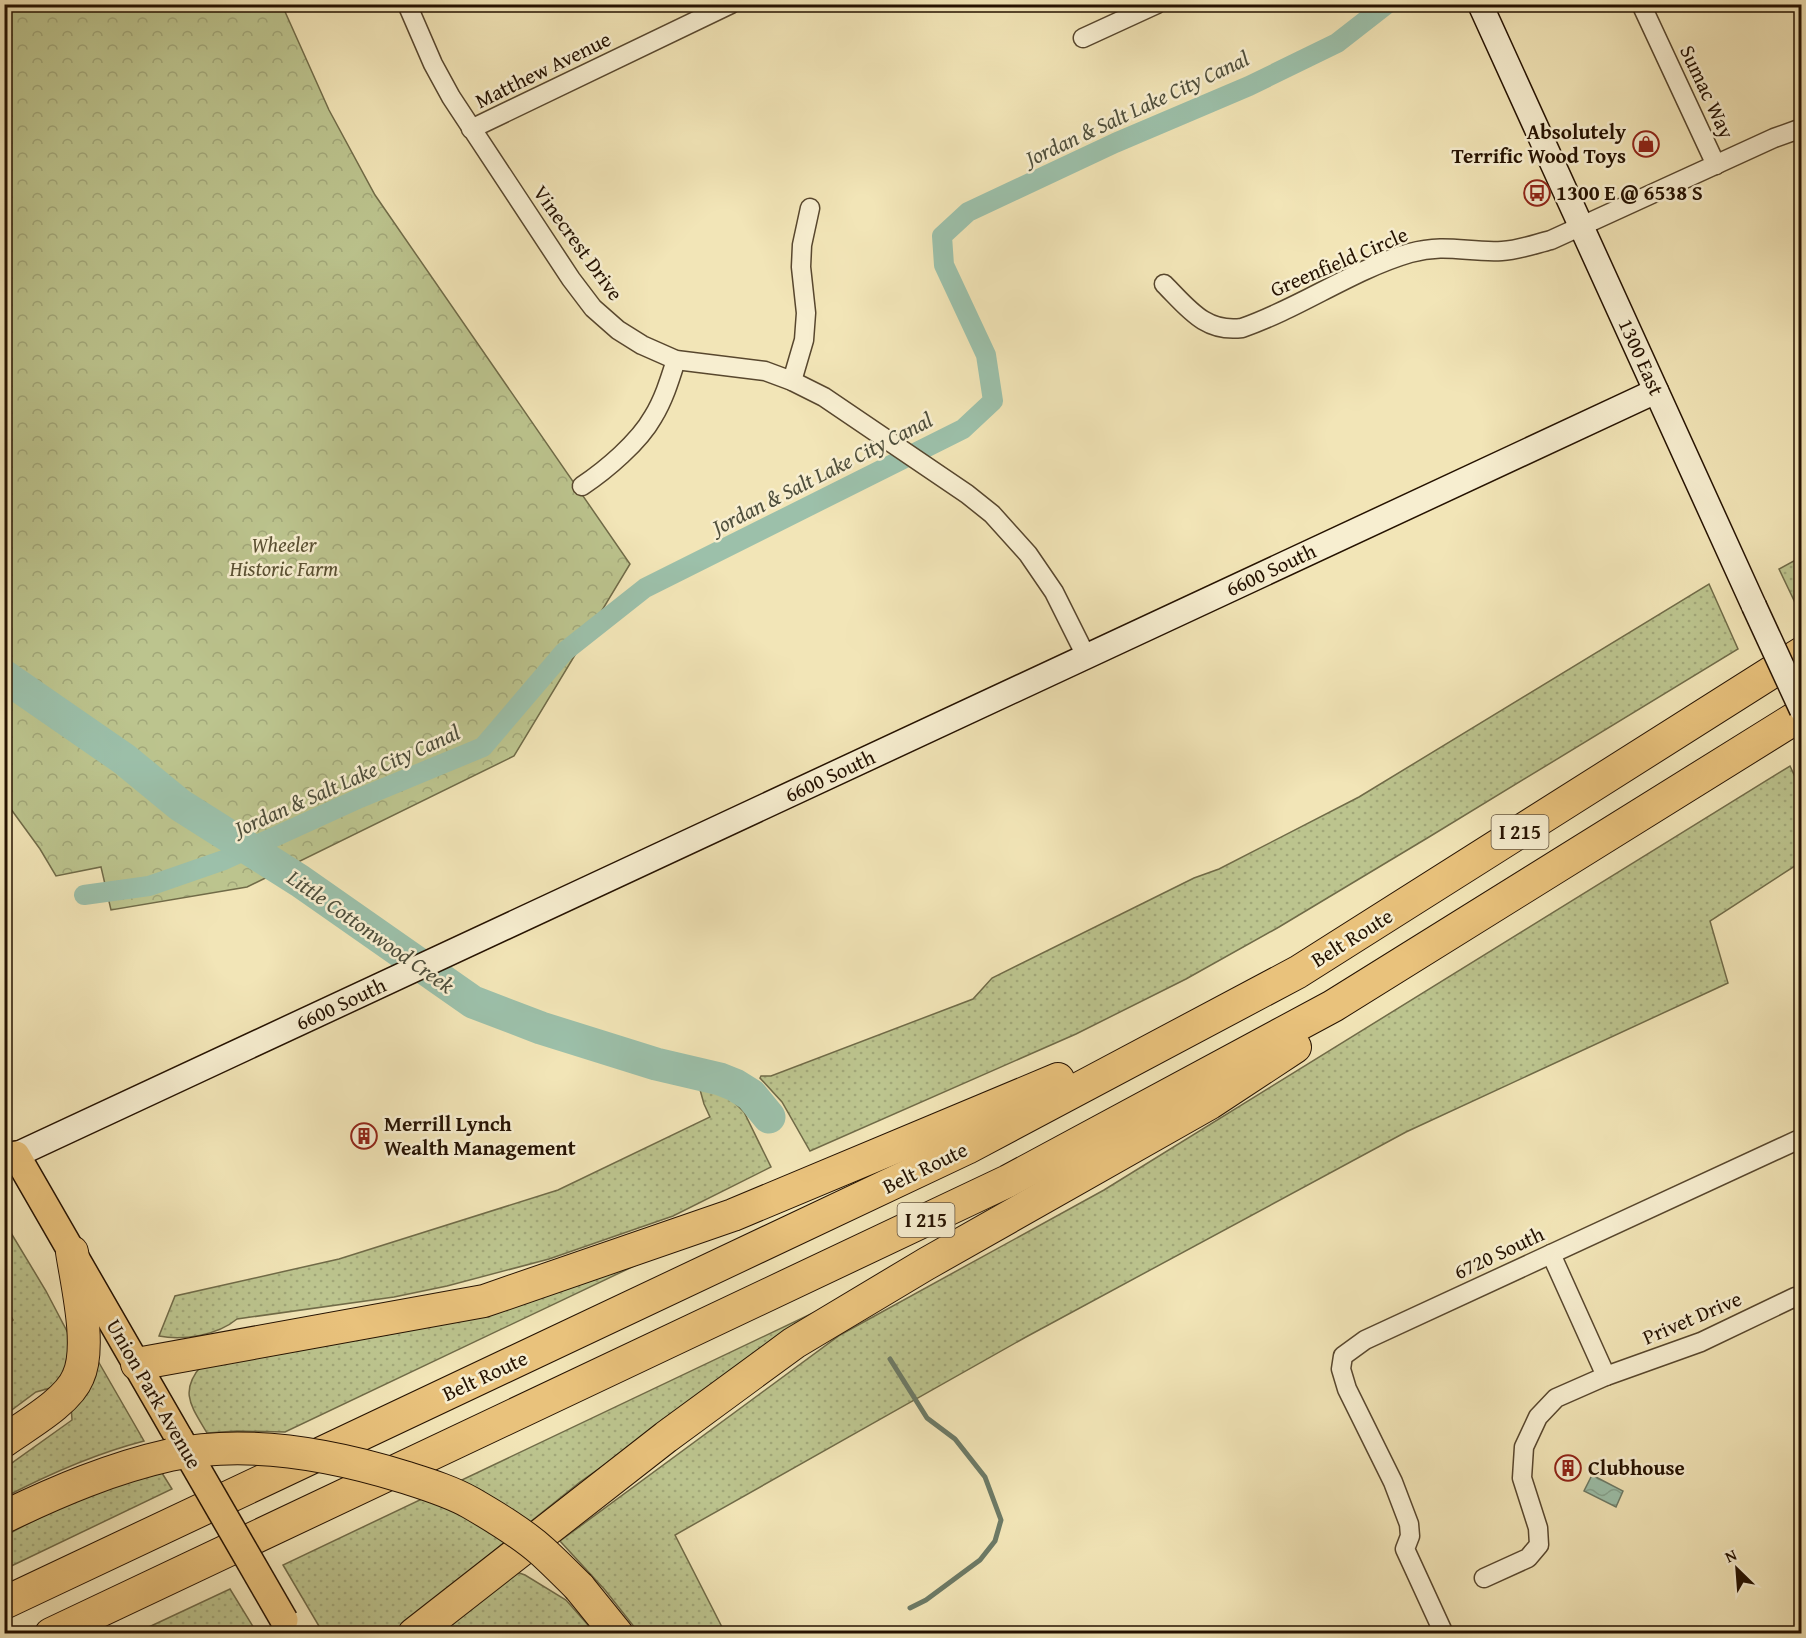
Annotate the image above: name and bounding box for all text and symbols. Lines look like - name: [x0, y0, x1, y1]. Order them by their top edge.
- street label: Matthew Avenue: [470, 23, 616, 116]
- street label: Sumac Way: [1672, 40, 1743, 144]
- water label: Jordan & Salt Lake City Canal: [1016, 42, 1254, 176]
- place label: Absolutely Terrific Wood Toys: [1452, 116, 1626, 171]
- shop icon: Absolutely Terrific Wood Toys: [1631, 129, 1661, 159]
- place label: 1300 E @ 6538 S: [1556, 177, 1703, 208]
- street label: Vinecrest Drive: [526, 178, 631, 307]
- bus stop icon: 1300 E @ 6538 S: [1522, 178, 1552, 208]
- street label: Greenfield Circle: [1265, 219, 1413, 304]
- street label: 1300 East: [1611, 313, 1672, 401]
- water label: Jordan & Salt Lake City Canal: [703, 403, 938, 544]
- park label: Wheeler Historic Farm: [229, 529, 338, 584]
- street label: 6600 South: [1220, 535, 1321, 604]
- water label: Jordan & Salt Lake City Canal: [226, 716, 465, 846]
- street label: 6600 South: [779, 741, 880, 810]
- road number: I 215: [1492, 815, 1549, 849]
- water label: Little Cottonwood Creek: [280, 861, 462, 1001]
- street label: Belt Route: [1305, 900, 1399, 975]
- street label: 6600 South: [290, 969, 391, 1038]
- place label: Merrill Lynch Wealth Management: [384, 1108, 576, 1163]
- building icon: Merrill Lynch Wealth Management: [349, 1121, 379, 1151]
- street label: Belt Route: [877, 1134, 973, 1201]
- road number: I 215: [898, 1203, 954, 1237]
- street label: 6720 South: [1448, 1218, 1549, 1287]
- street label: Privet Drive: [1638, 1283, 1746, 1352]
- street label: Union Park Avenue: [99, 1313, 210, 1475]
- street label: Belt Route: [437, 1342, 533, 1409]
- place label: Clubhouse: [1588, 1452, 1685, 1483]
- building icon: Clubhouse: [1553, 1453, 1583, 1483]
- north arrow: [1707, 1539, 1767, 1599]
- text: N: [1721, 1542, 1741, 1569]

